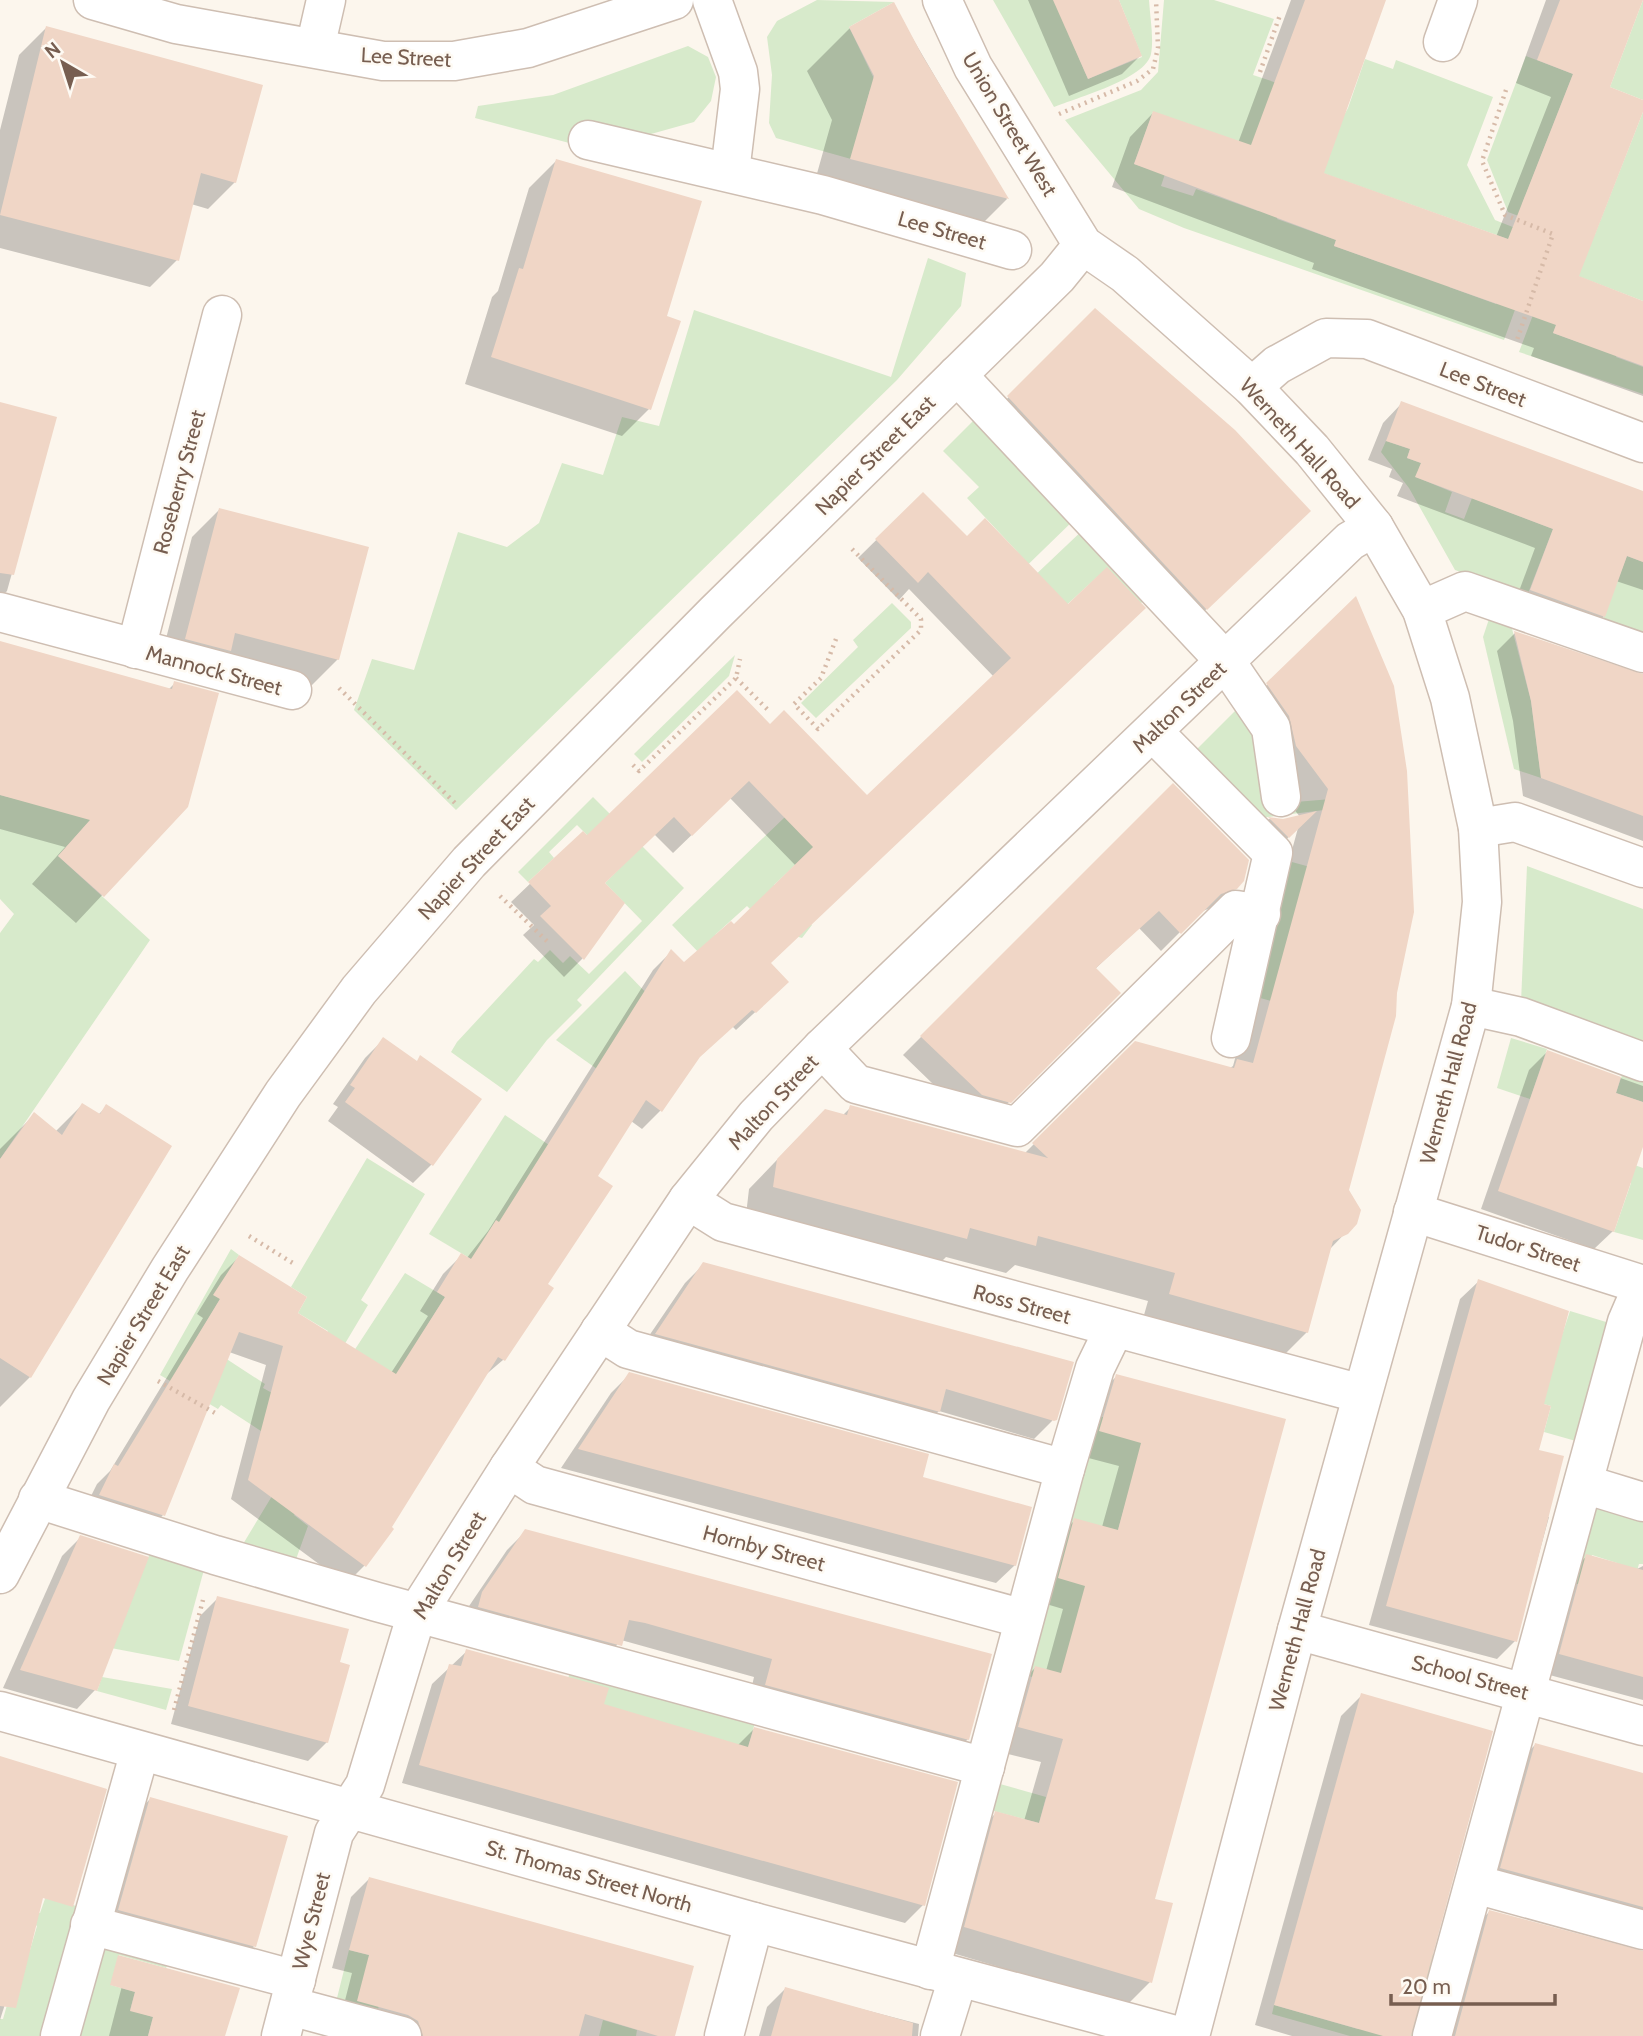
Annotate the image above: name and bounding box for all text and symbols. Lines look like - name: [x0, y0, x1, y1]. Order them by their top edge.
- north arrow: [28, 28, 98, 98]
- text: N: [40, 37, 65, 63]
- street label: Lee Street: [360, 42, 452, 72]
- street label: Union Street West: [957, 48, 1063, 200]
- street label: Lee Street: [895, 206, 989, 254]
- street label: Lee Street: [1436, 356, 1530, 412]
- street label: Werneth Hall Road: [1235, 373, 1365, 513]
- street label: Napier Street East: [810, 390, 940, 520]
- street label: Roseberry Street: [148, 407, 210, 557]
- street label: Mannock Street: [143, 640, 285, 700]
- street label: Malton Street: [1127, 656, 1231, 758]
- street label: Napier Street East: [413, 791, 539, 925]
- street label: Werneth Hall Road: [1414, 999, 1482, 1167]
- street label: Malton Street: [723, 1049, 823, 1155]
- street label: Tudor Street: [1472, 1219, 1584, 1277]
- street label: Napier Street East: [91, 1240, 195, 1390]
- street label: Ross Street: [971, 1279, 1073, 1329]
- street label: Malton Street: [407, 1507, 491, 1623]
- street label: Hornby Street: [700, 1520, 828, 1576]
- street label: Werneth Hall Road: [1263, 1546, 1331, 1714]
- street label: School Street: [1409, 1649, 1531, 1705]
- street label: St. Thomas Street North: [483, 1835, 695, 1917]
- street label: Wye Street: [287, 1870, 335, 1972]
- scale bar: [1391, 1962, 1556, 2006]
- text: 20 m: [1402, 1974, 1451, 1999]

